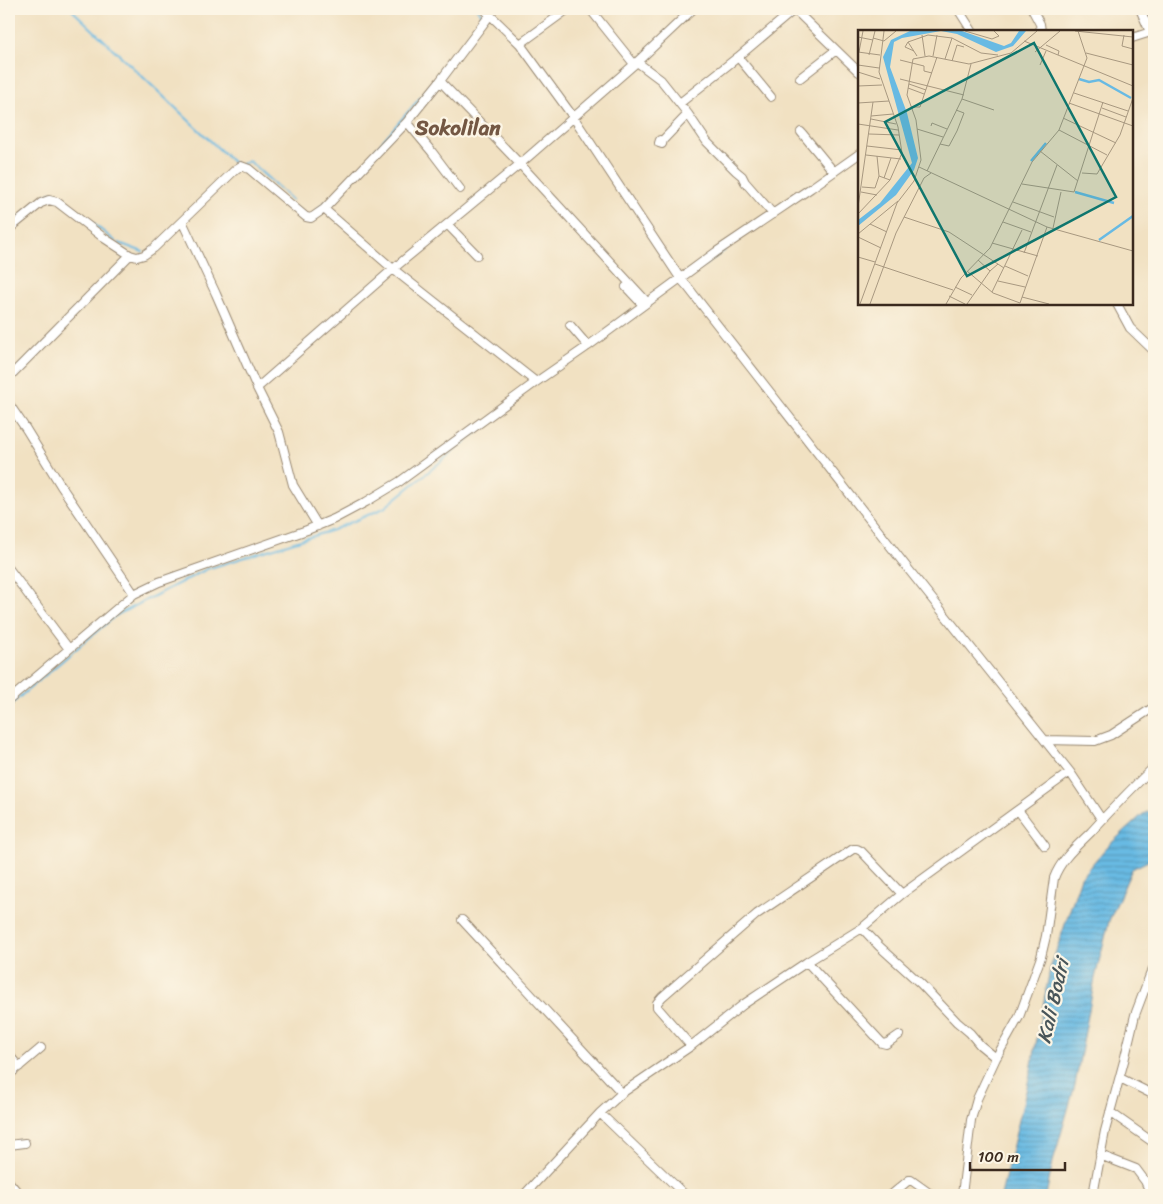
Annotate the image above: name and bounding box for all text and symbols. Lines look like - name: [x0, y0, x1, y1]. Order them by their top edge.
- inset map: [858, 30, 1133, 305]
- district label: Sokolilan: [414, 109, 501, 147]
- water label: Kali Bodri: [1026, 951, 1081, 1047]
- scale bar: [970, 1139, 1066, 1171]
- text: 100 m: [978, 1144, 1019, 1170]

